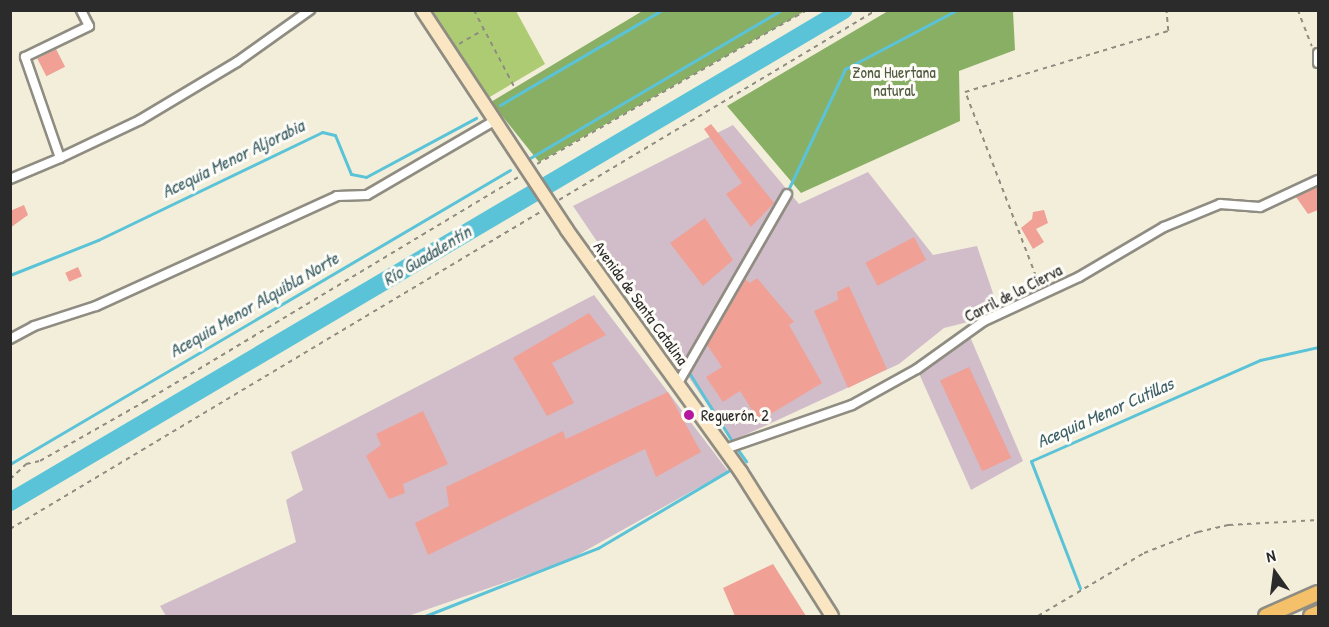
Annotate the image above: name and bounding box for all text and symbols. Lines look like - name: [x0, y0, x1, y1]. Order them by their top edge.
- park label: Zona Huertana natural: [852, 62, 936, 100]
- water label: Acequia Menor Aljorabia: [158, 115, 308, 203]
- water label: Río Guadalentín: [379, 221, 475, 291]
- street label: Avenida de Santa Catalina: [590, 237, 692, 369]
- water label: Acequia Menor Alquibla Norte: [166, 248, 342, 362]
- street label: Carril de la Cierva: [961, 260, 1065, 326]
- water label: Acequia Menor Cutillas: [1033, 373, 1177, 453]
- place label: Reguerón, 2: [701, 405, 769, 425]
- marker: Reguerón, 2: [682, 408, 696, 422]
- north arrow: [1245, 543, 1305, 603]
- text: N: [1264, 544, 1277, 567]

